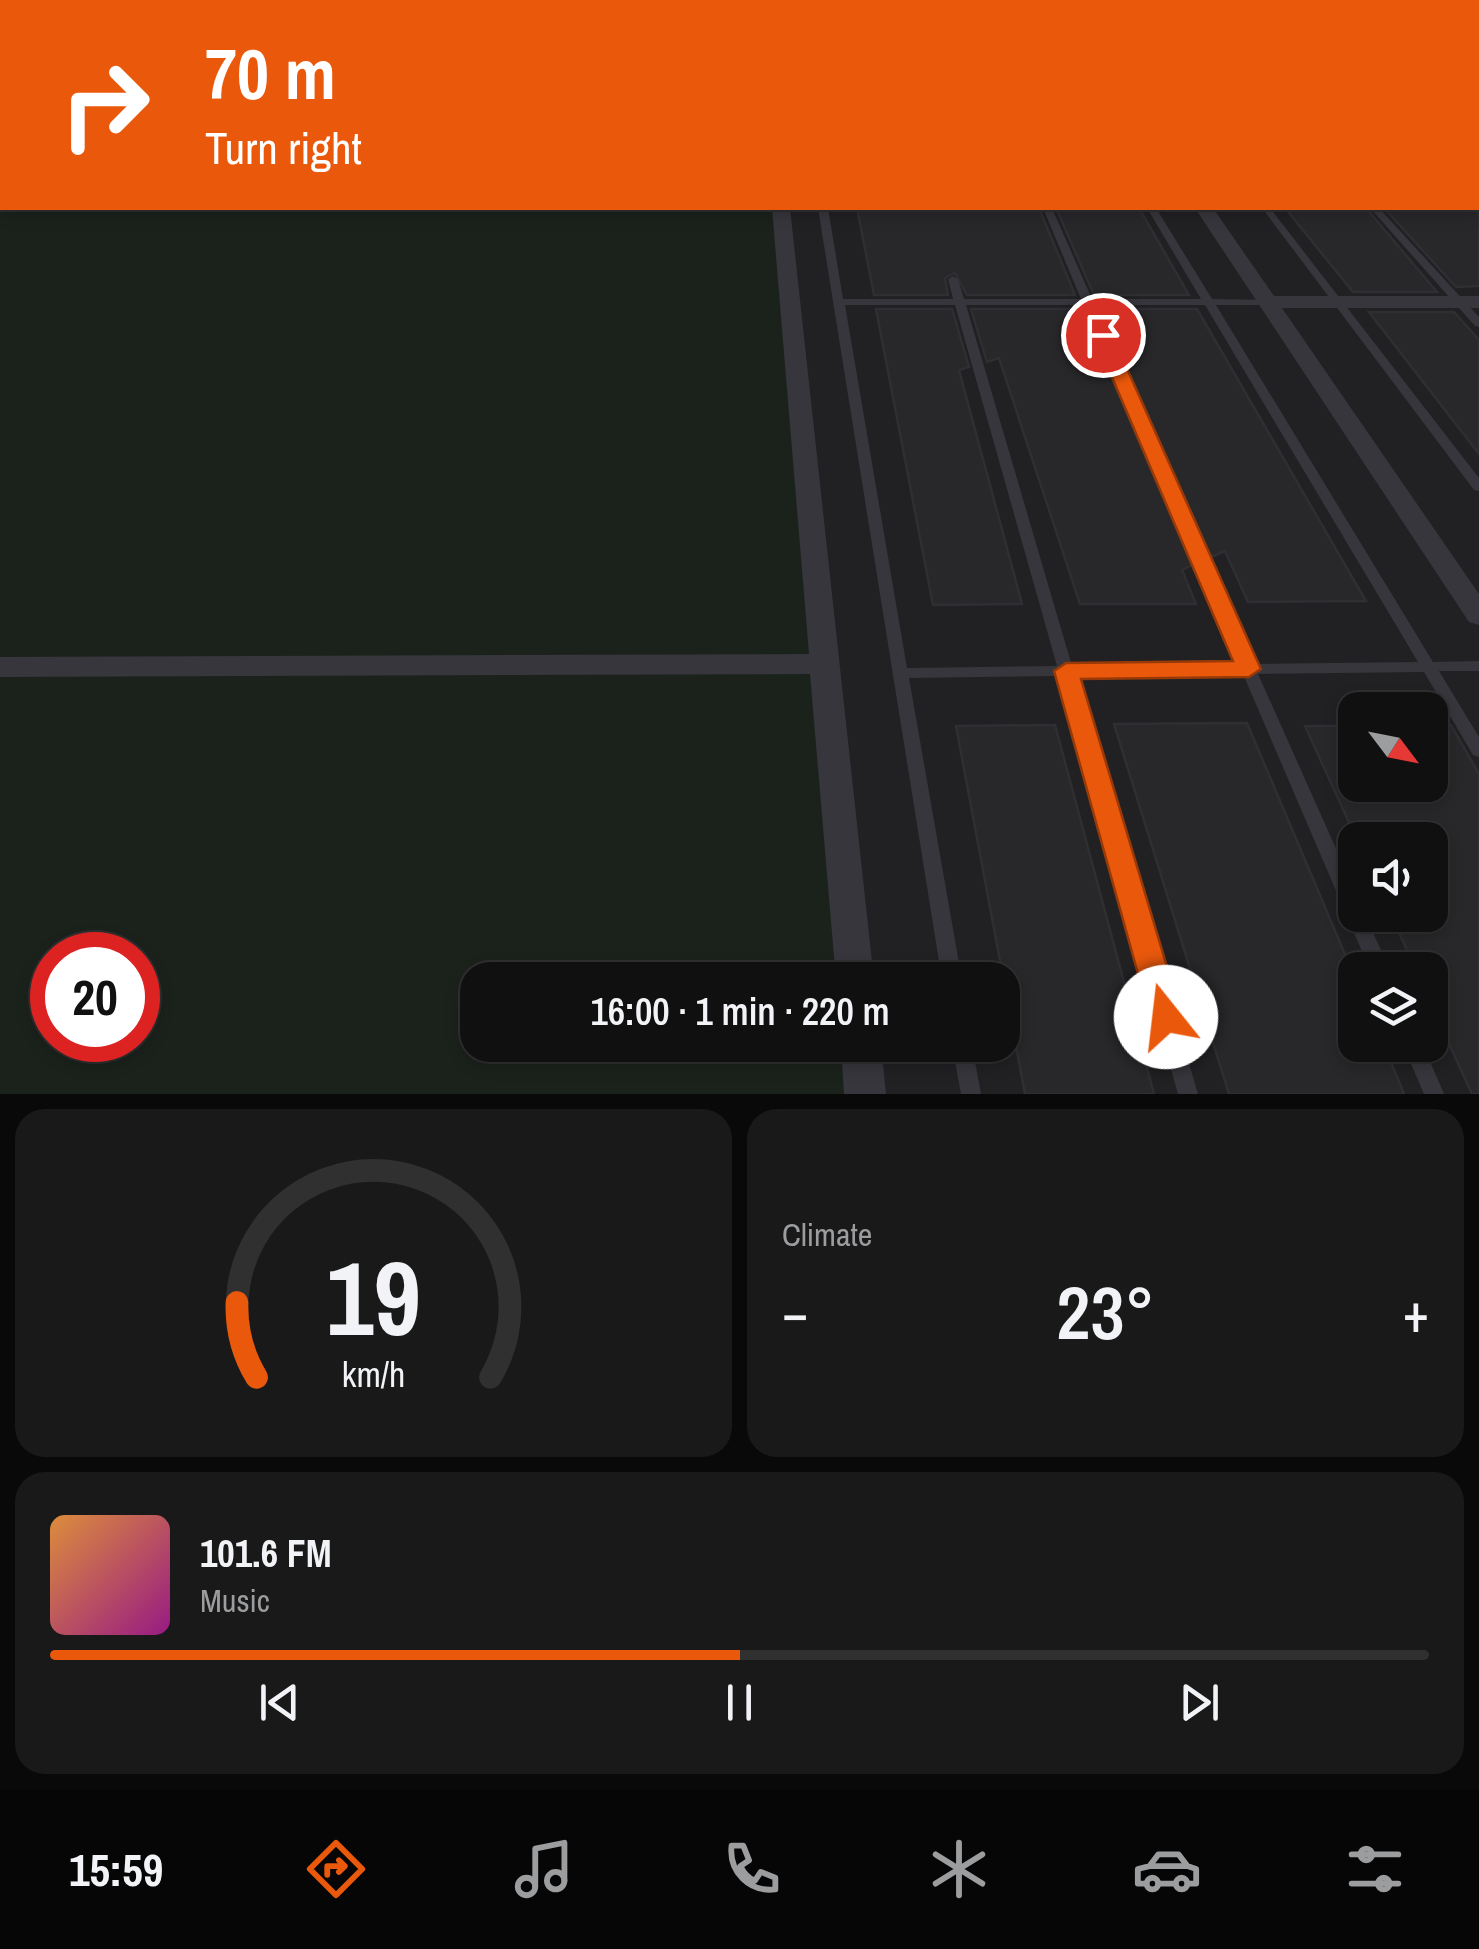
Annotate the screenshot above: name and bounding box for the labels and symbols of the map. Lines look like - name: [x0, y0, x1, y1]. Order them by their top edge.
- pin: [1061, 293, 1146, 378]
- north arrow: [1338, 692, 1448, 802]
- speed limit sign: 20: [30, 932, 160, 1062]
- position arrow: [1114, 965, 1218, 1069]

